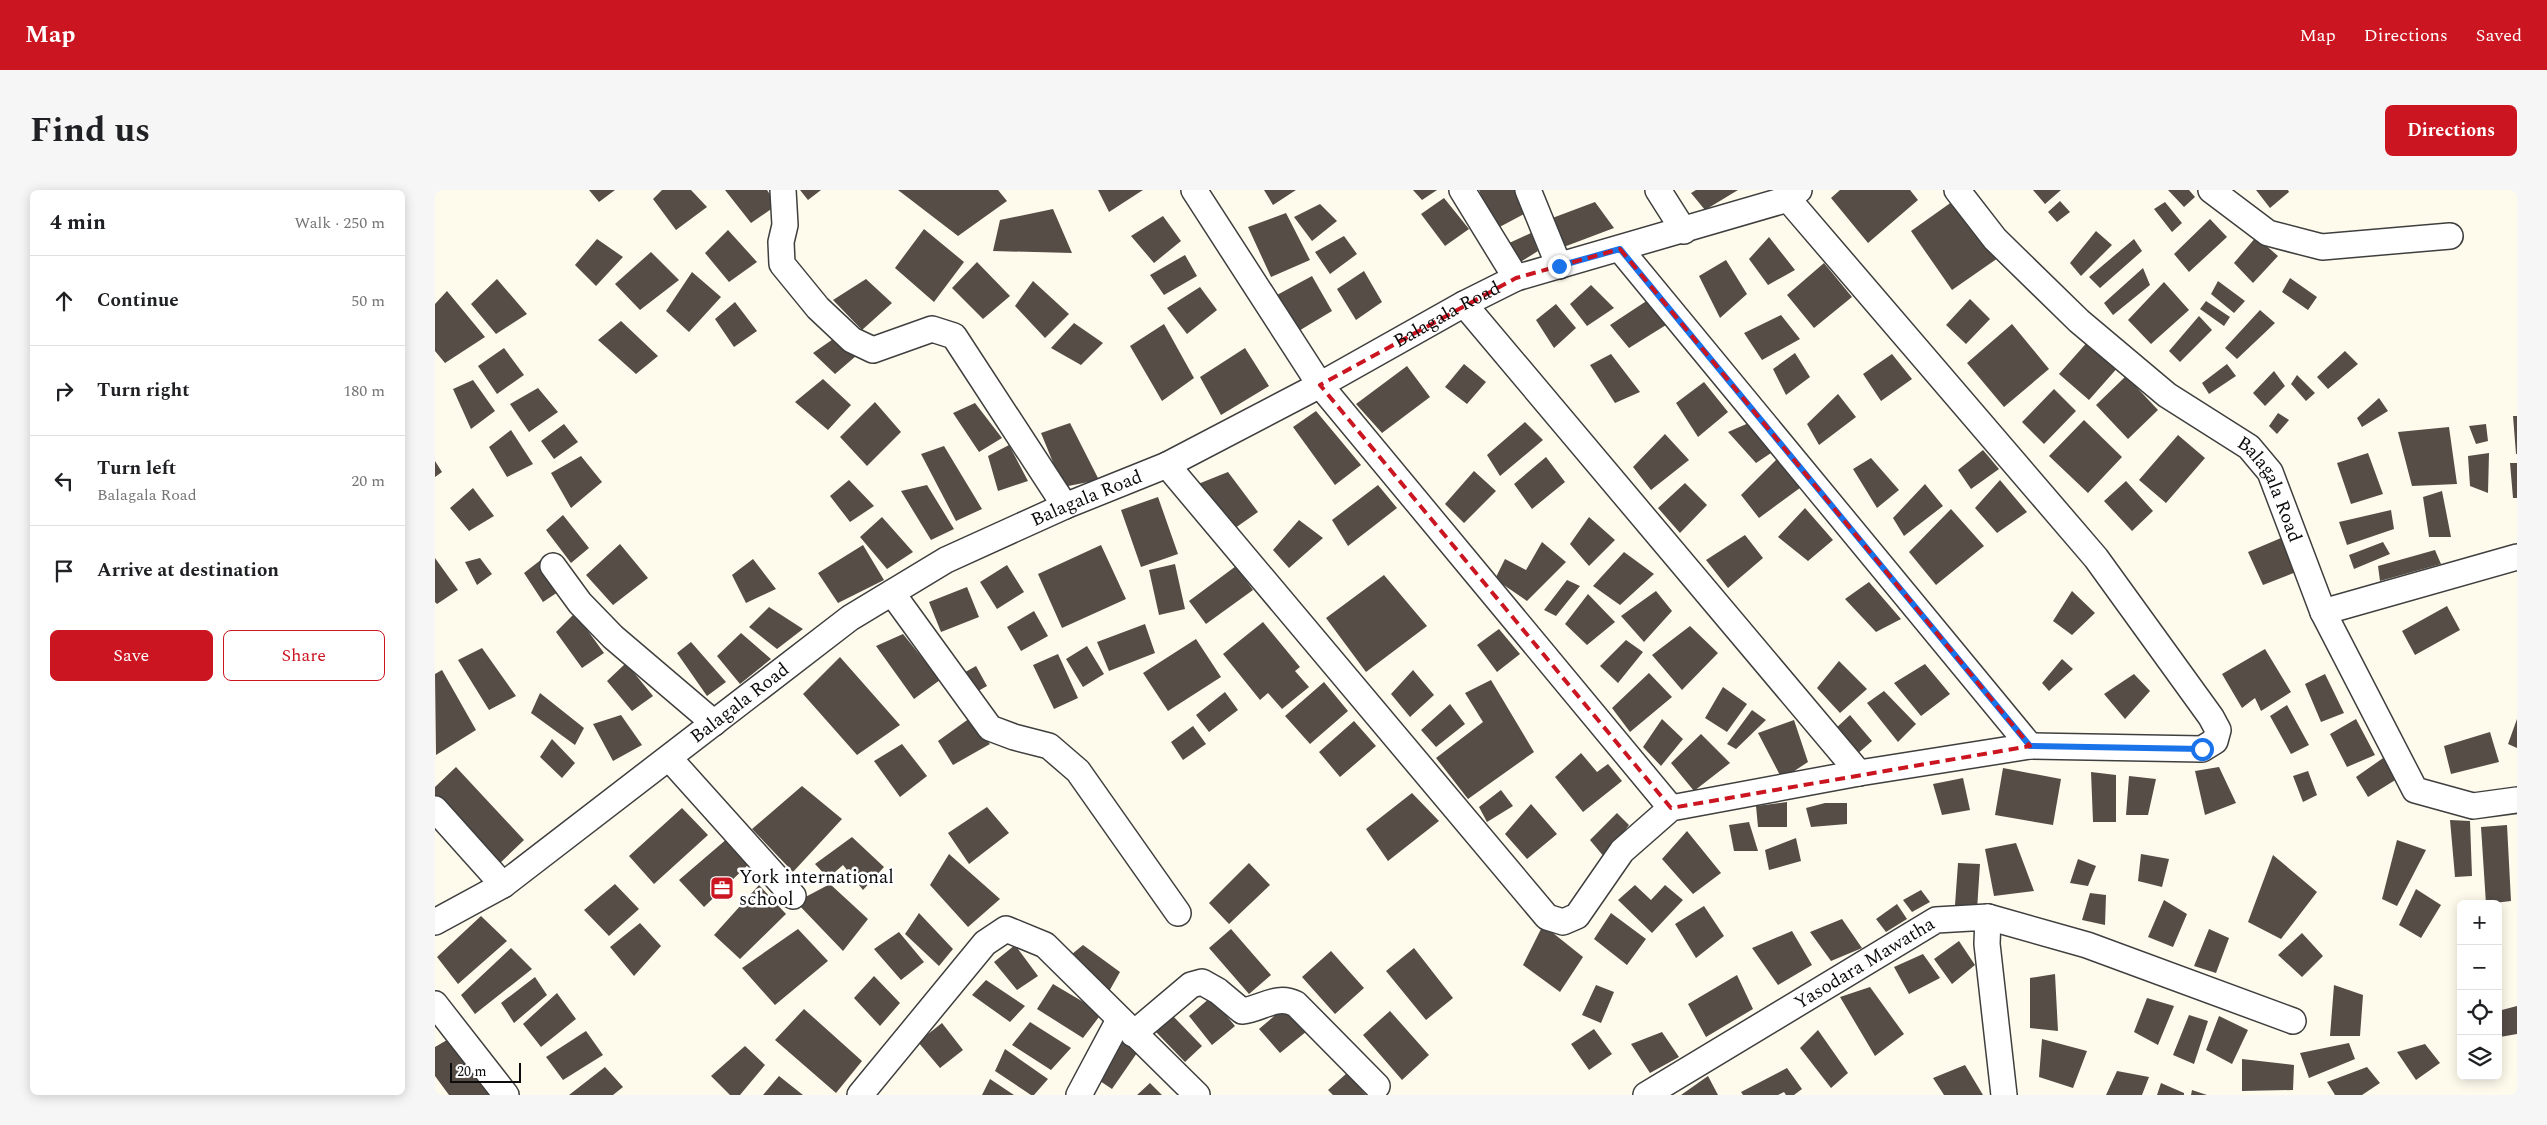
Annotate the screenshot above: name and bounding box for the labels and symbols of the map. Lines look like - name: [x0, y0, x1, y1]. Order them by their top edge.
- route end: [1548, 255, 1571, 278]
- street label: Balagala Road: [1388, 273, 1506, 355]
- street label: Balagala Road: [2231, 429, 2310, 546]
- street label: Balagala Road: [1026, 462, 1147, 534]
- street label: Balagala Road: [684, 655, 795, 751]
- route start: [2191, 738, 2214, 761]
- place label: York international school: [739, 863, 894, 914]
- office icon: York international school: [709, 875, 735, 901]
- street label: Yasodara Mawatha: [1788, 909, 1941, 1017]
- scale bar: [450, 1060, 521, 1083]

